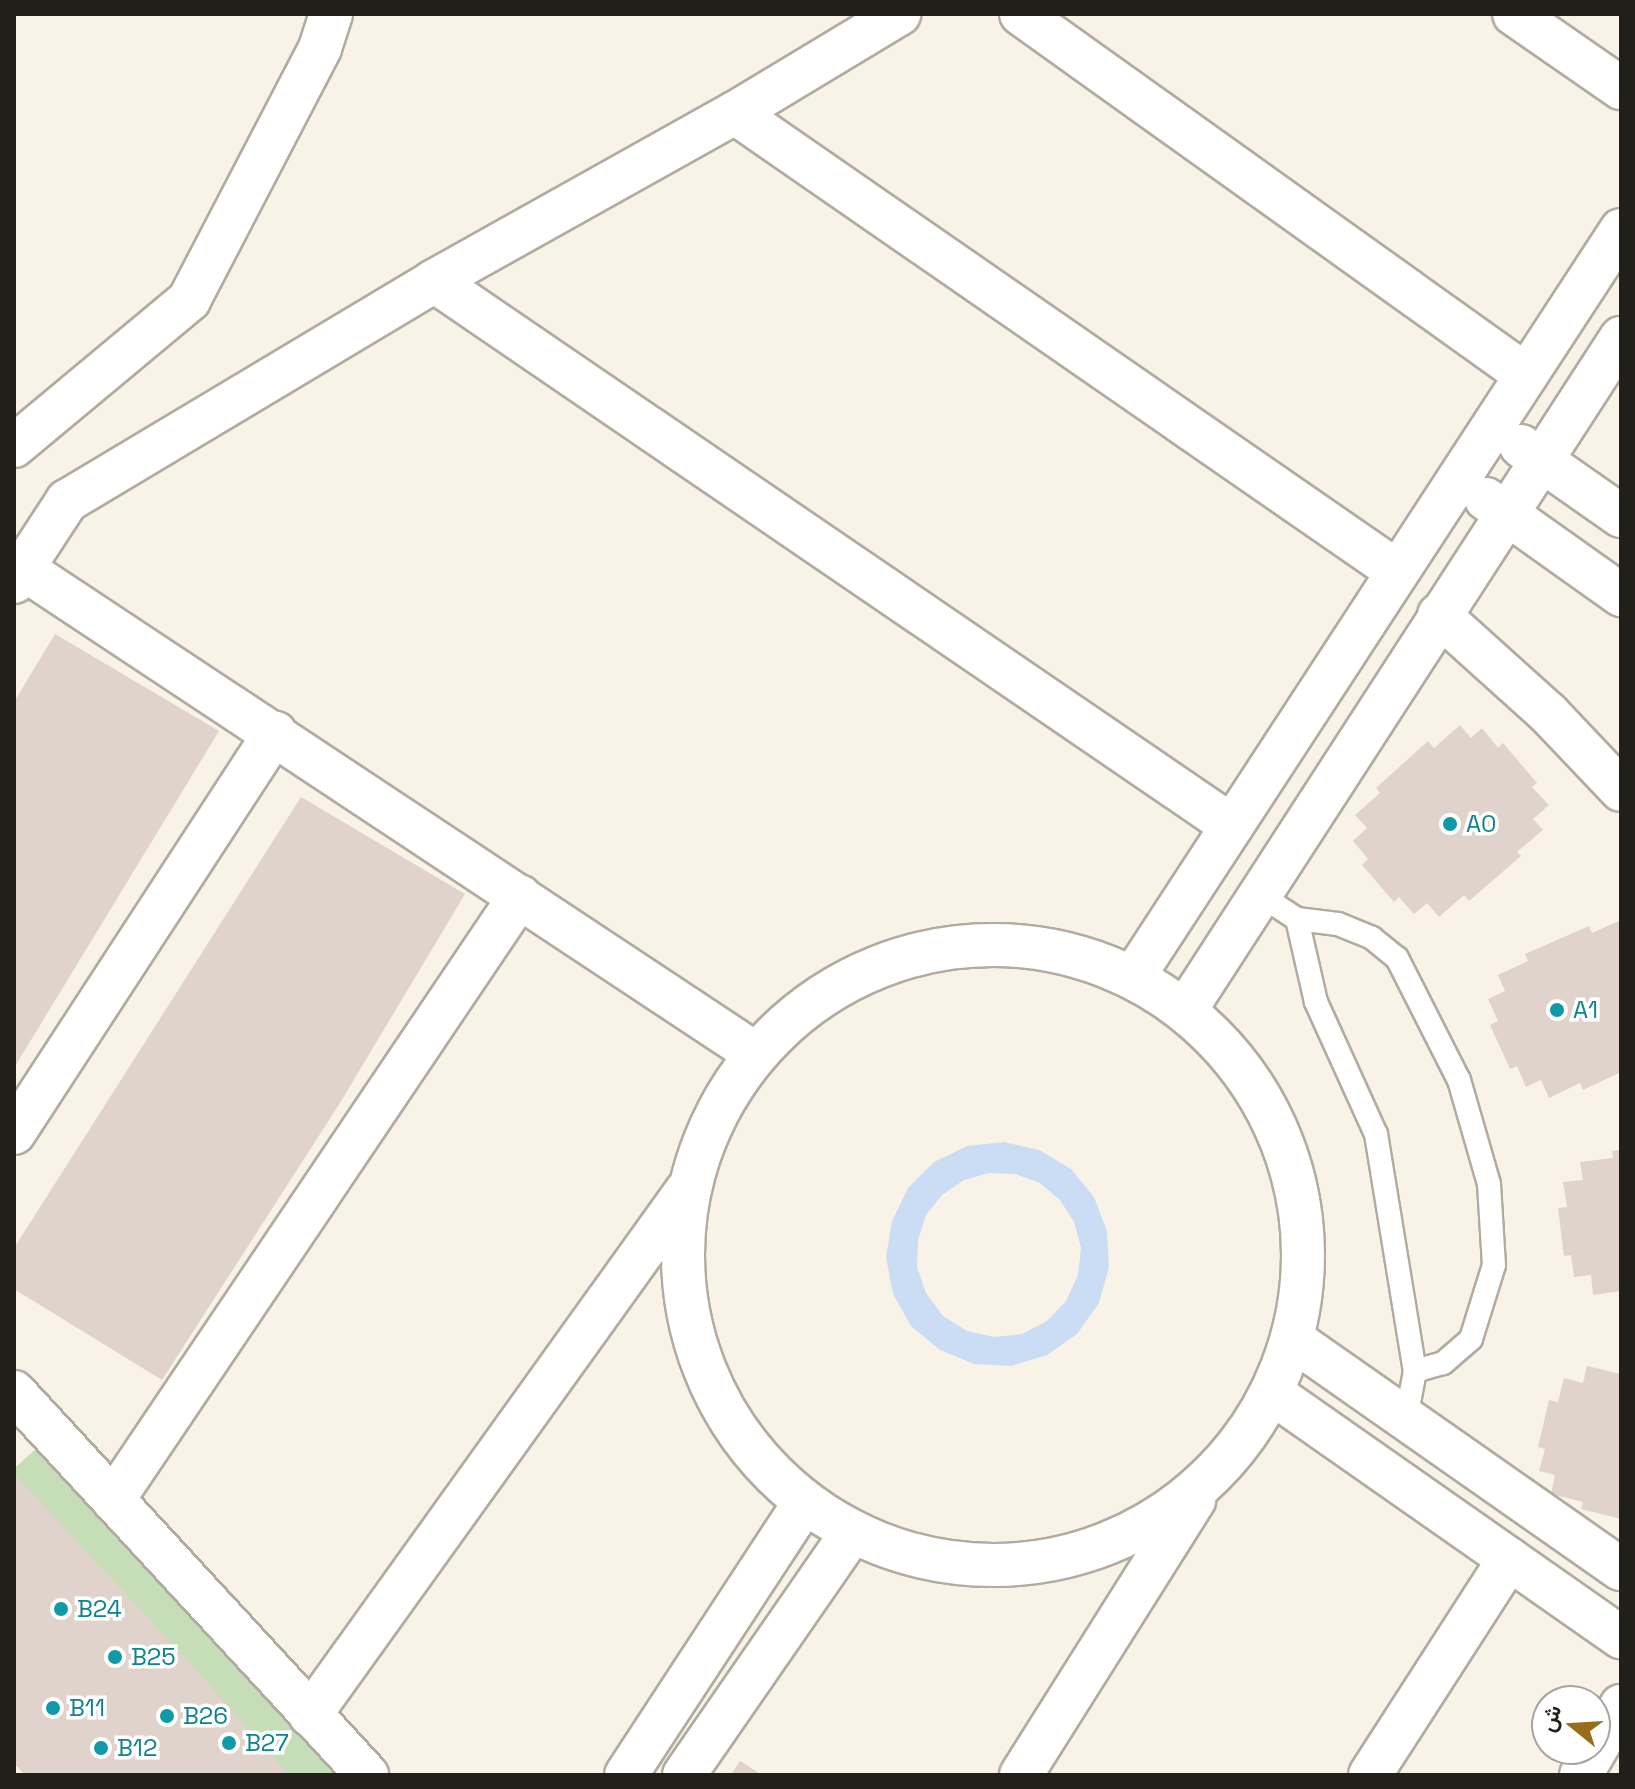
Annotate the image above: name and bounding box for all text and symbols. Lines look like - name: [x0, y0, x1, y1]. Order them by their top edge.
- place label: A0: [1466, 810, 1497, 838]
- marker: A0: [1441, 815, 1459, 833]
- place label: A1: [1573, 996, 1598, 1024]
- marker: A1: [1548, 1001, 1566, 1019]
- place label: B24: [77, 1595, 122, 1623]
- marker: B24: [52, 1600, 70, 1618]
- place label: B25: [131, 1643, 176, 1671]
- marker: B25: [106, 1648, 124, 1666]
- north arrow: [1531, 1685, 1611, 1765]
- place label: B11: [69, 1694, 105, 1722]
- marker: B11: [44, 1699, 62, 1717]
- text: ش: [1533, 1701, 1567, 1735]
- place label: B26: [183, 1702, 228, 1730]
- marker: B26: [158, 1707, 176, 1725]
- place label: B27: [245, 1729, 289, 1757]
- place label: B12: [117, 1734, 157, 1762]
- marker: B27: [220, 1734, 238, 1752]
- marker: B12: [92, 1739, 110, 1757]

